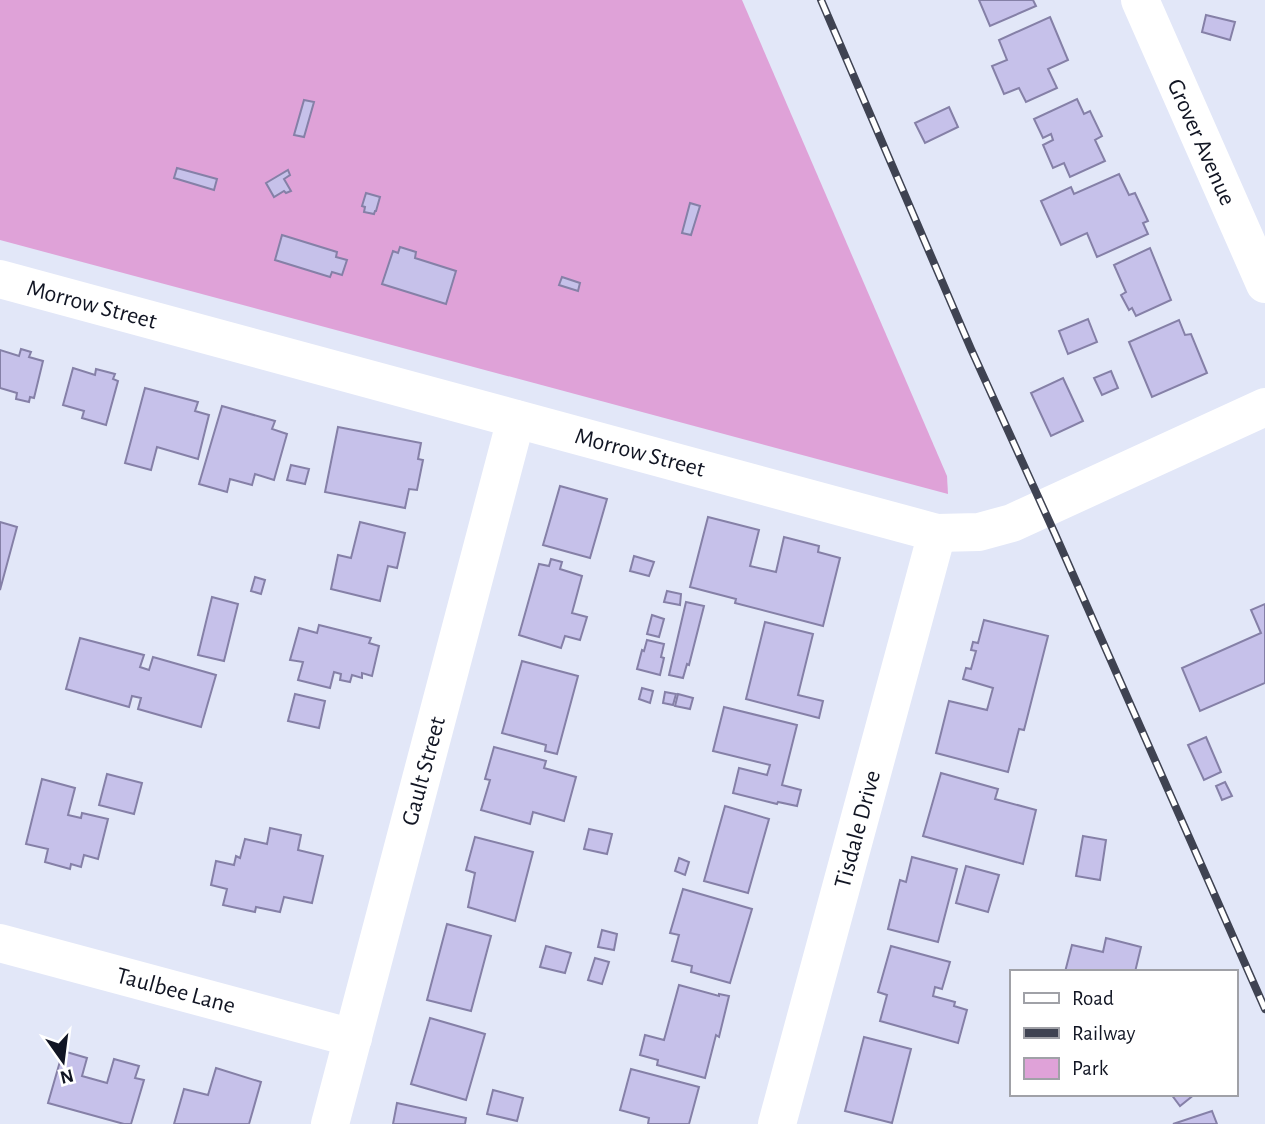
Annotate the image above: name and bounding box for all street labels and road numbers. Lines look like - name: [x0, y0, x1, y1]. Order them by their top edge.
- street label: Grover Avenue: [1163, 76, 1240, 209]
- street label: Morrow Street: [24, 276, 160, 334]
- street label: Morrow Street: [572, 424, 708, 482]
- street label: Gault Street: [398, 714, 450, 828]
- street label: Tisdale Drive: [831, 768, 885, 891]
- street label: Taulbee Lane: [114, 964, 238, 1018]

